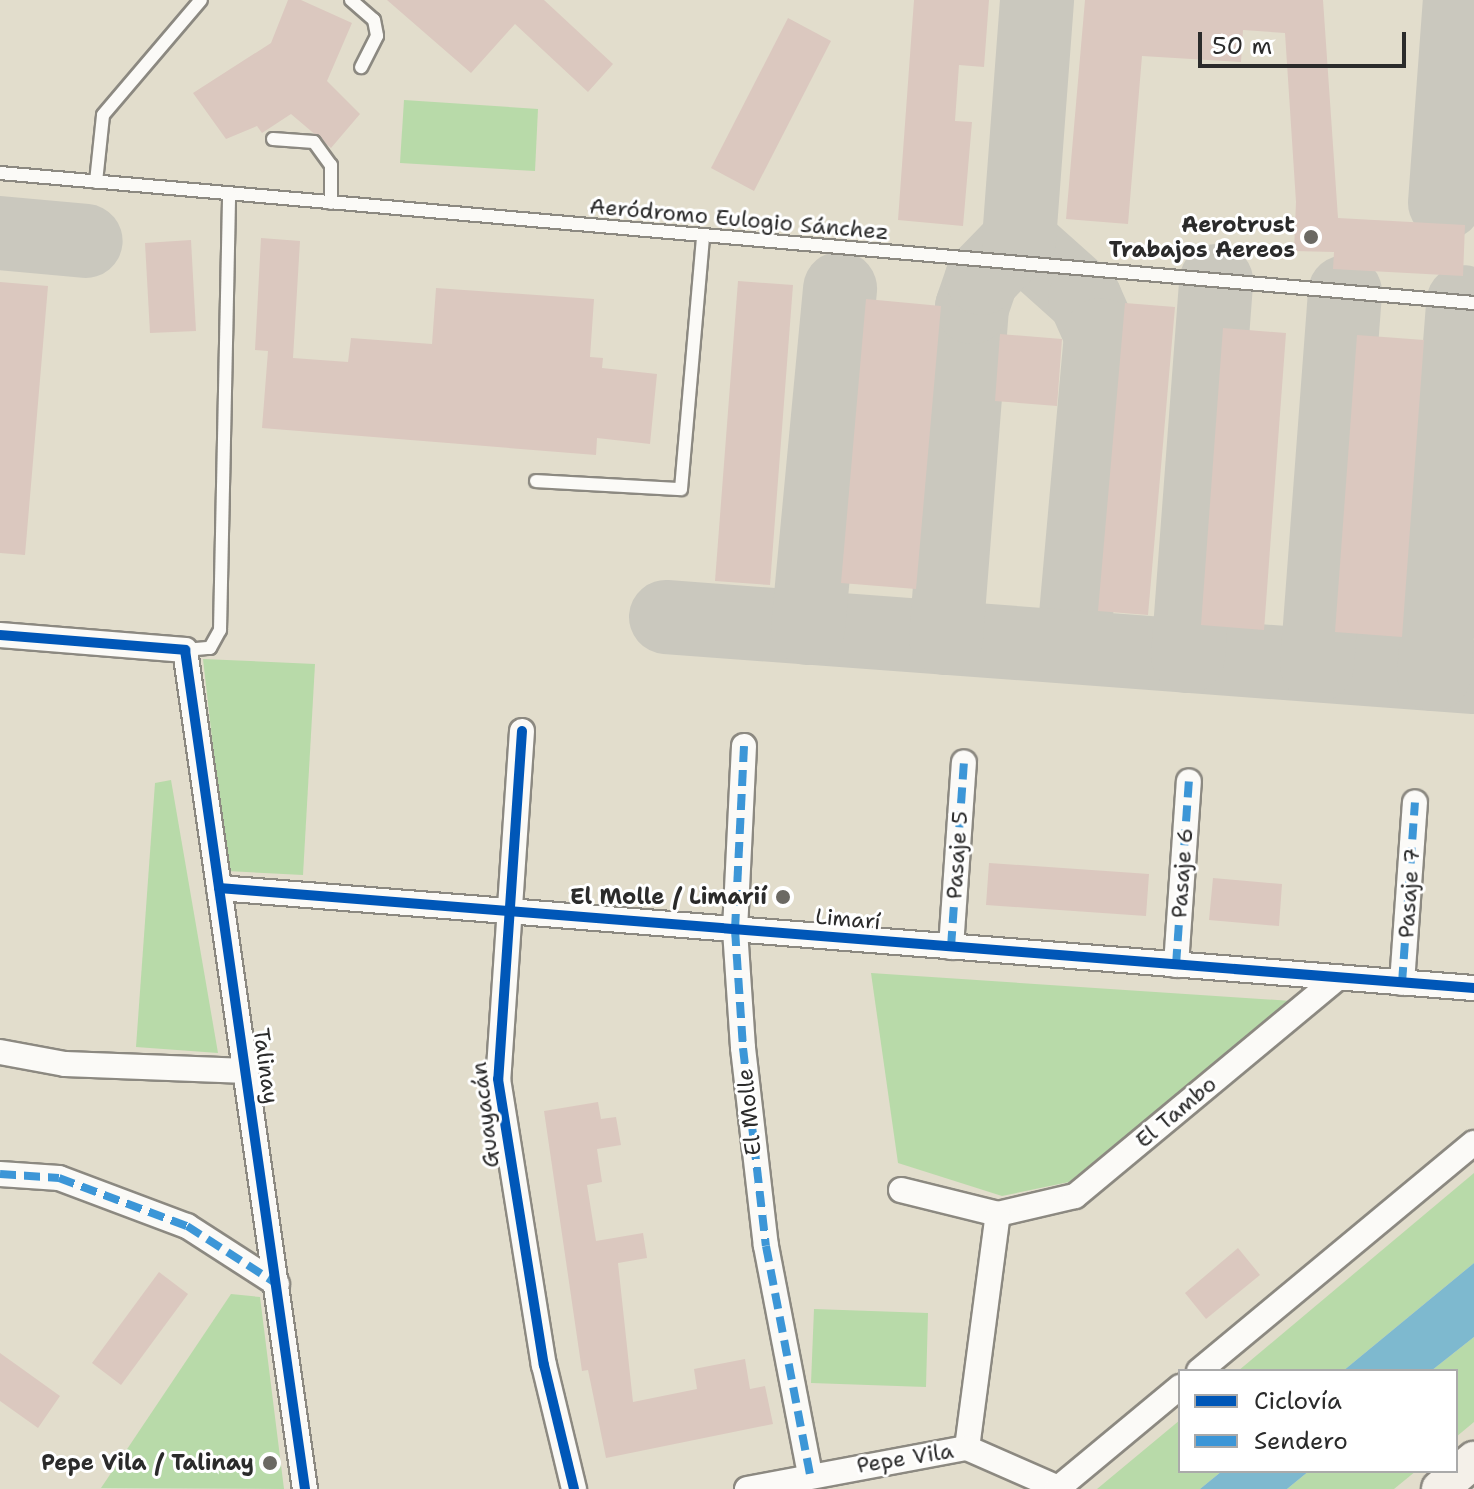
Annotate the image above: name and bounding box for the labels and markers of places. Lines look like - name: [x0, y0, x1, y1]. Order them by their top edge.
- place label: Aerotrust Trabajos Aereos: [1109, 211, 1295, 262]
- marker: Aerotrust Trabajos Aereos: [1302, 228, 1320, 246]
- place label: El Molle / Limarií: [570, 884, 767, 910]
- marker: El Molle / Limarií: [774, 888, 792, 906]
- place label: Pepe Vila / Talinay: [41, 1450, 254, 1476]
- marker: Pepe Vila / Talinay: [261, 1454, 279, 1472]

